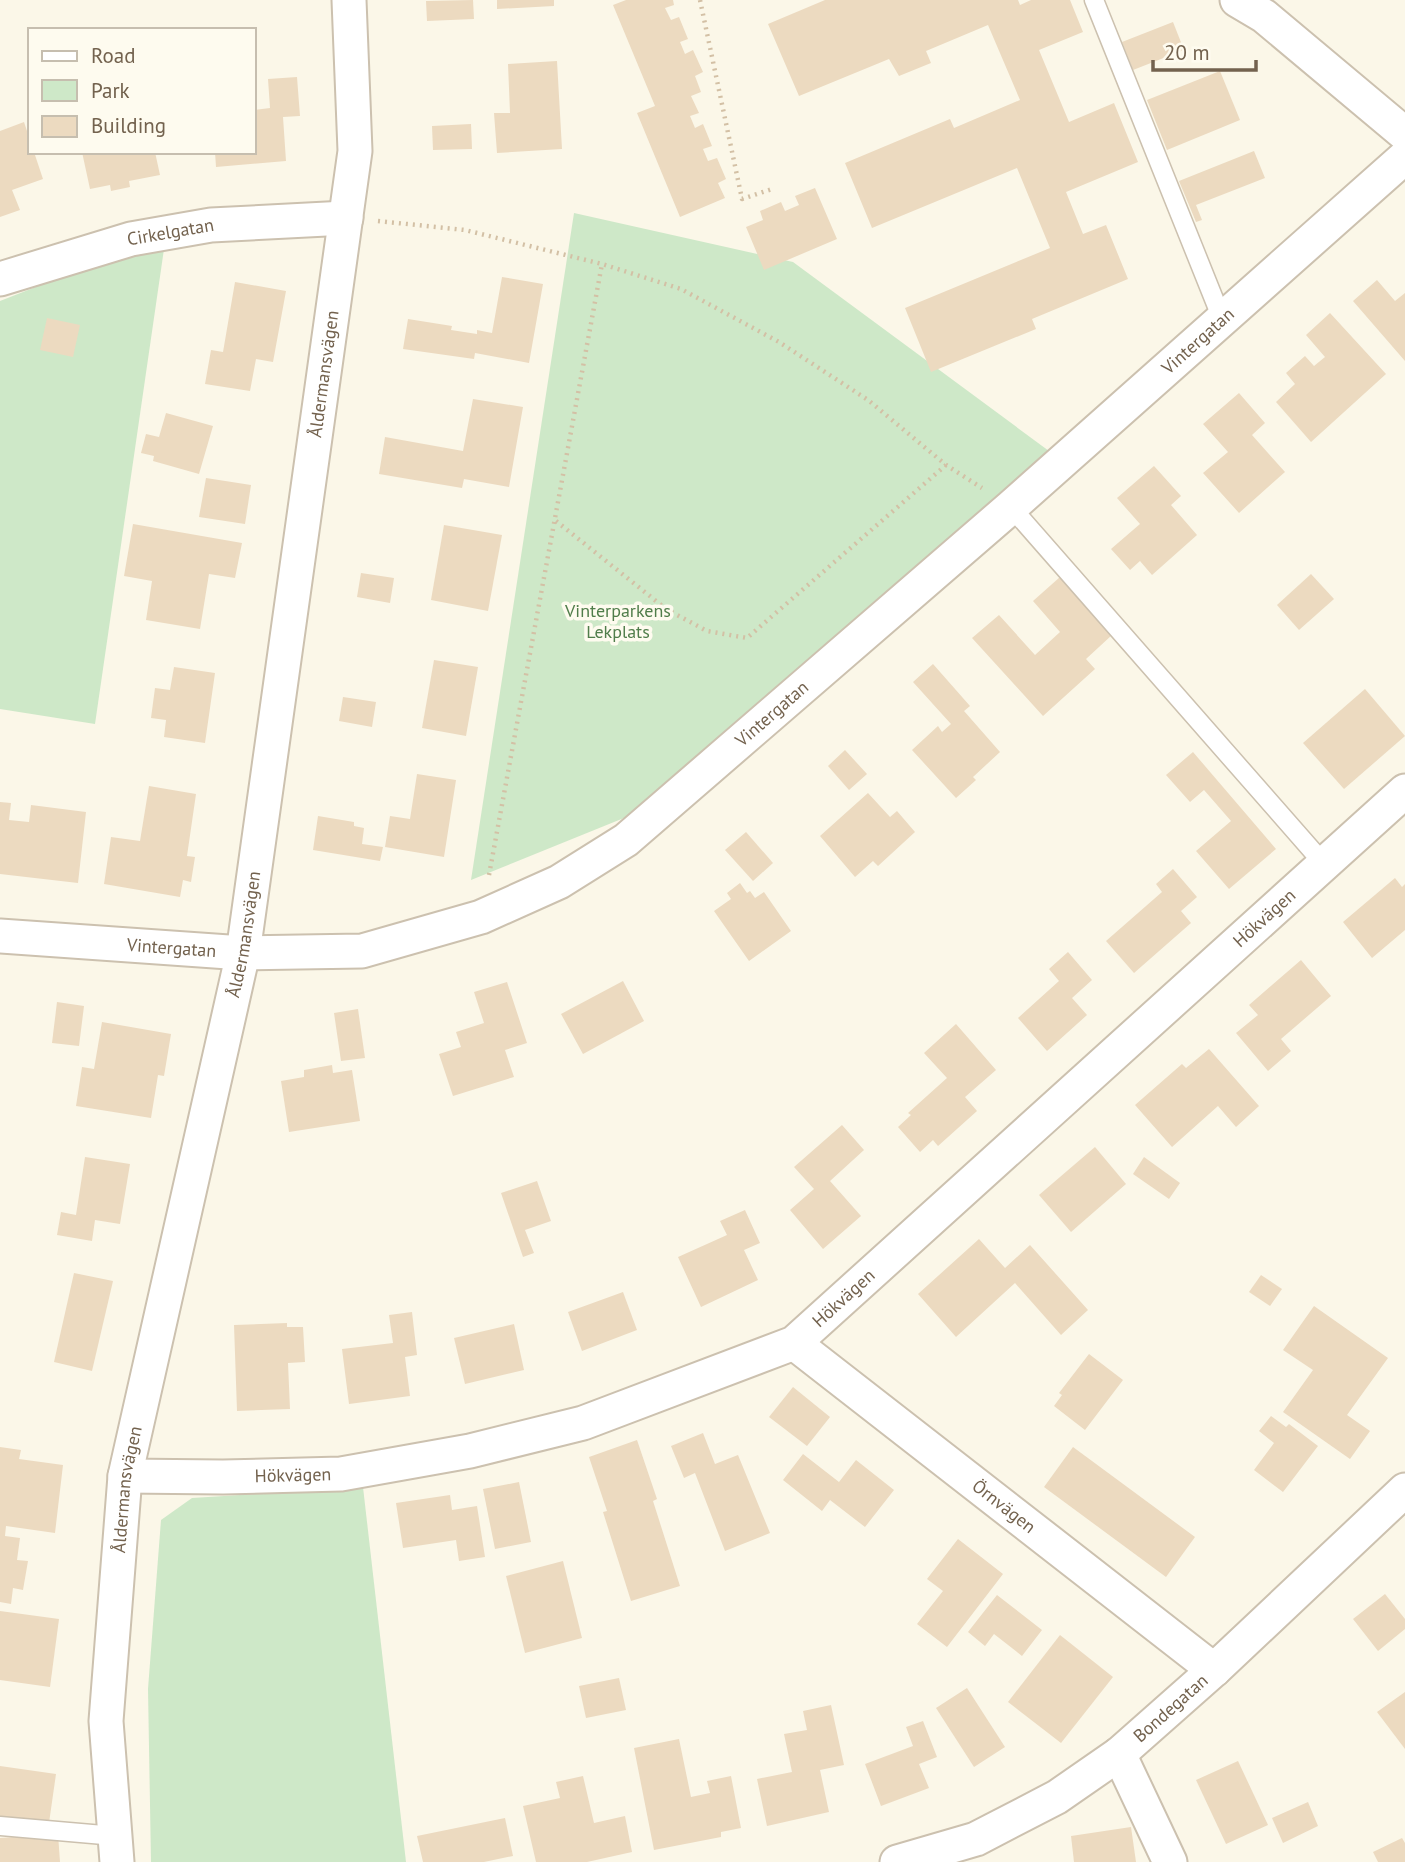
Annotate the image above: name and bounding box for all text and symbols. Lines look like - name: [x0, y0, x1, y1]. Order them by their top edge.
- legend: [28, 28, 256, 154]
- scale bar: [1153, 28, 1256, 72]
- text: 20 m: [1164, 39, 1210, 66]
- text: Road: [91, 42, 135, 69]
- text: Park: [91, 77, 130, 104]
- text: Building: [91, 112, 166, 139]
- street label: Cirkelgatan: [125, 213, 215, 250]
- street label: Vintergatan: [1156, 302, 1239, 380]
- street label: Åldermansvägen: [303, 309, 344, 439]
- park label: Vinterparkens Lekplats: [564, 599, 671, 643]
- street label: Vintergatan: [730, 675, 813, 752]
- street label: Åldermansvägen: [221, 869, 265, 1000]
- street label: Hökvägen: [1228, 884, 1300, 952]
- street label: Vintergatan: [125, 933, 217, 962]
- street label: Hökvägen: [807, 1264, 879, 1332]
- street label: Åldermansvägen: [107, 1424, 147, 1554]
- street label: Hökvägen: [254, 1462, 332, 1487]
- street label: Örnvägen: [968, 1474, 1041, 1538]
- street label: Bondegatan: [1128, 1669, 1213, 1747]

